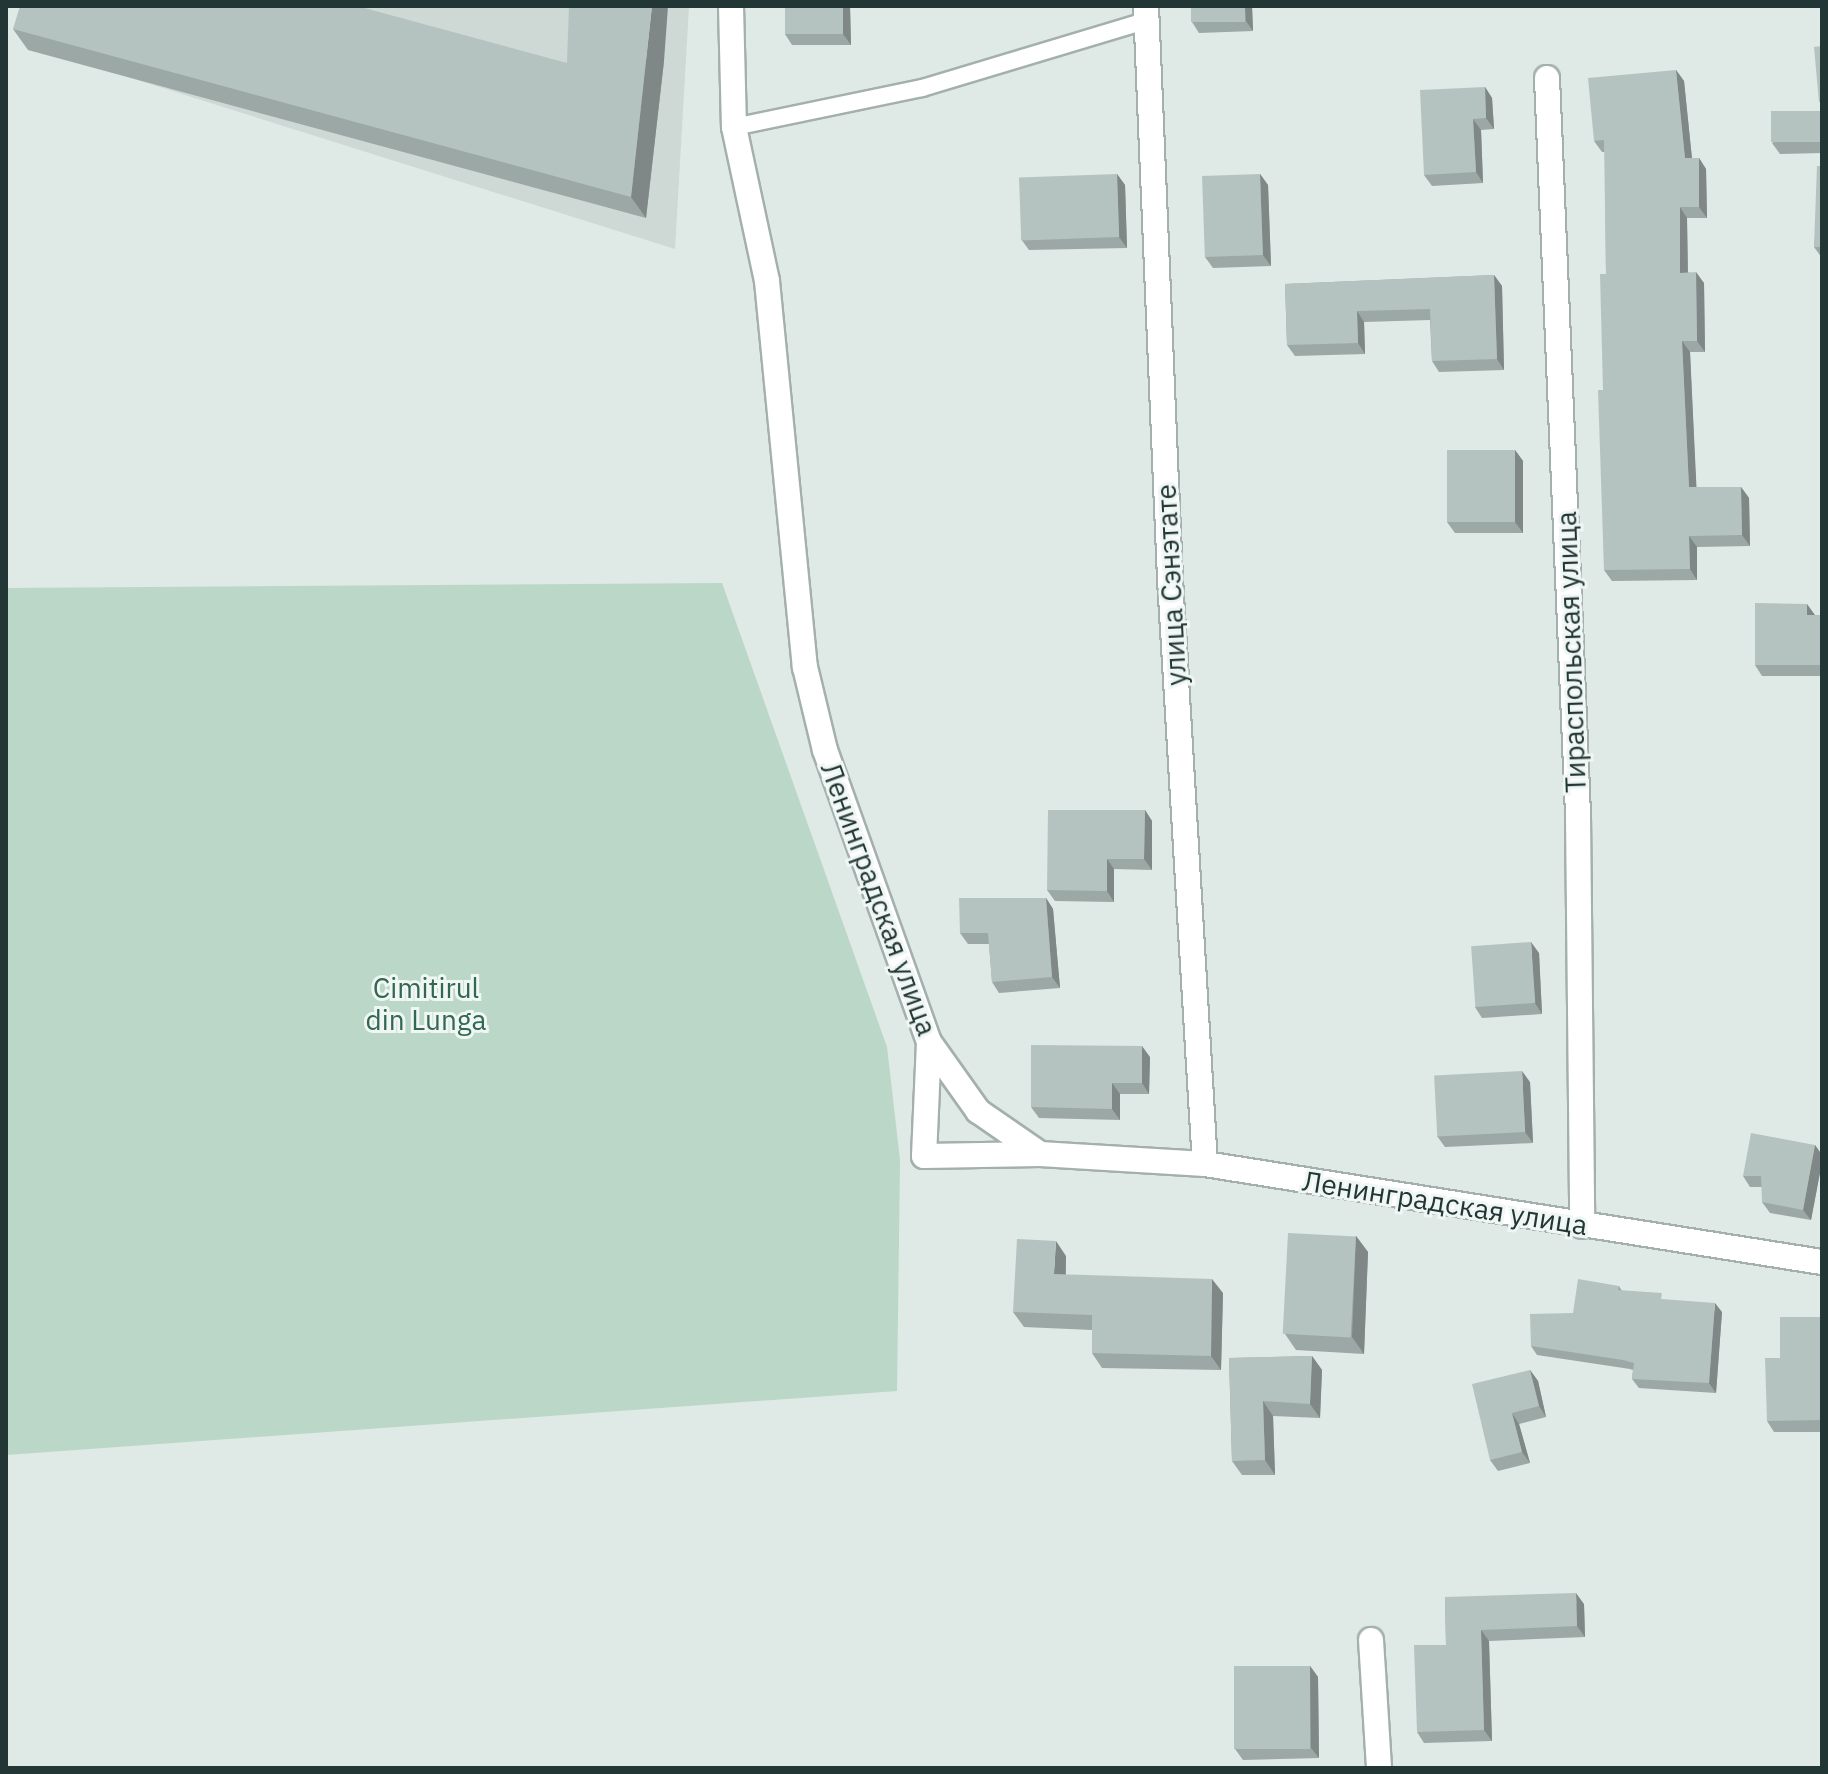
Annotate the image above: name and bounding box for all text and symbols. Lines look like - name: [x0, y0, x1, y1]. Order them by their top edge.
- street label: улица Сэнэтате: [1149, 483, 1193, 687]
- street label: Тираспольская улица: [1549, 511, 1593, 793]
- street label: Ленинградская улица: [814, 758, 944, 1040]
- park label: Cimitirul din Lunga: [366, 971, 486, 1037]
- street label: Ленинградская улица: [1300, 1164, 1590, 1242]

